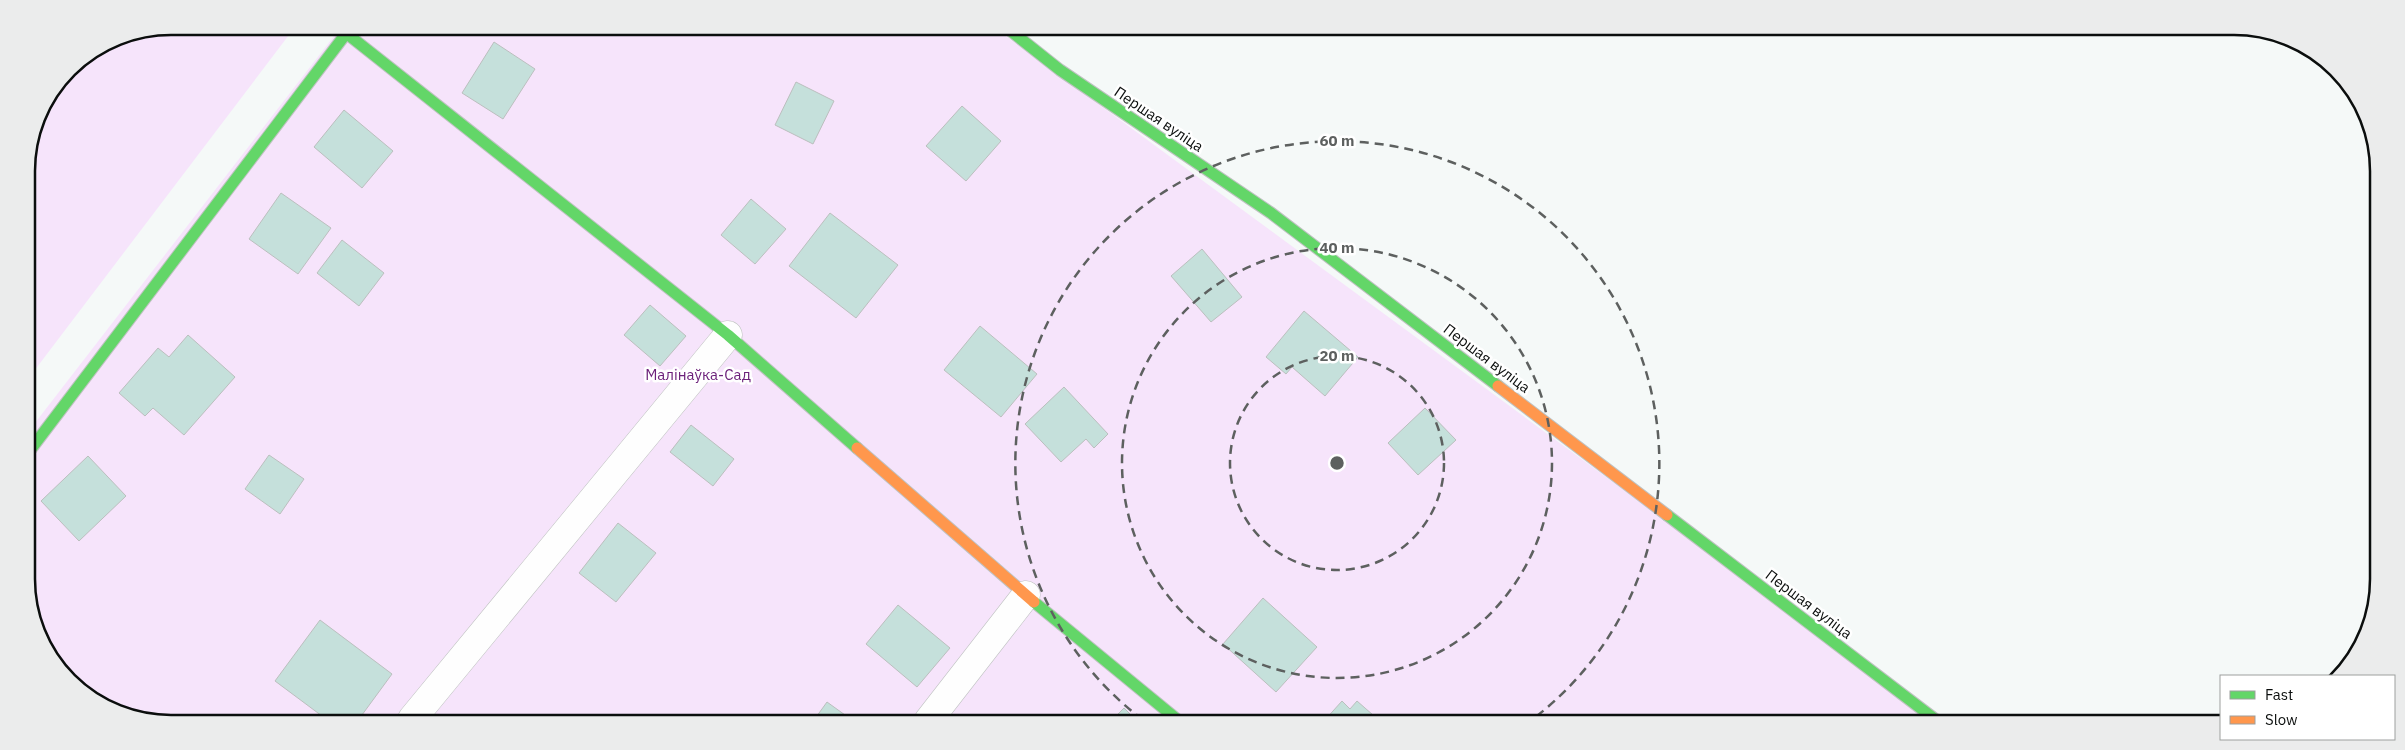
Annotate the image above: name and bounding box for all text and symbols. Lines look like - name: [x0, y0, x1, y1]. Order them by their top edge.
- street label: Першая вуліца: [1111, 82, 1207, 156]
- text: 60 m: [1320, 131, 1354, 150]
- text: 40 m: [1320, 238, 1354, 257]
- street label: Першая вуліца: [1440, 319, 1534, 397]
- text: 20 m: [1320, 346, 1354, 365]
- park label: Малінаўка-Сад: [645, 365, 751, 384]
- centre of rings: [1328, 454, 1346, 472]
- street label: Першая вуліца: [1762, 565, 1856, 643]
- legend: [2220, 675, 2395, 740]
- text: Fast: [2265, 685, 2293, 704]
- text: Slow: [2265, 710, 2298, 729]

